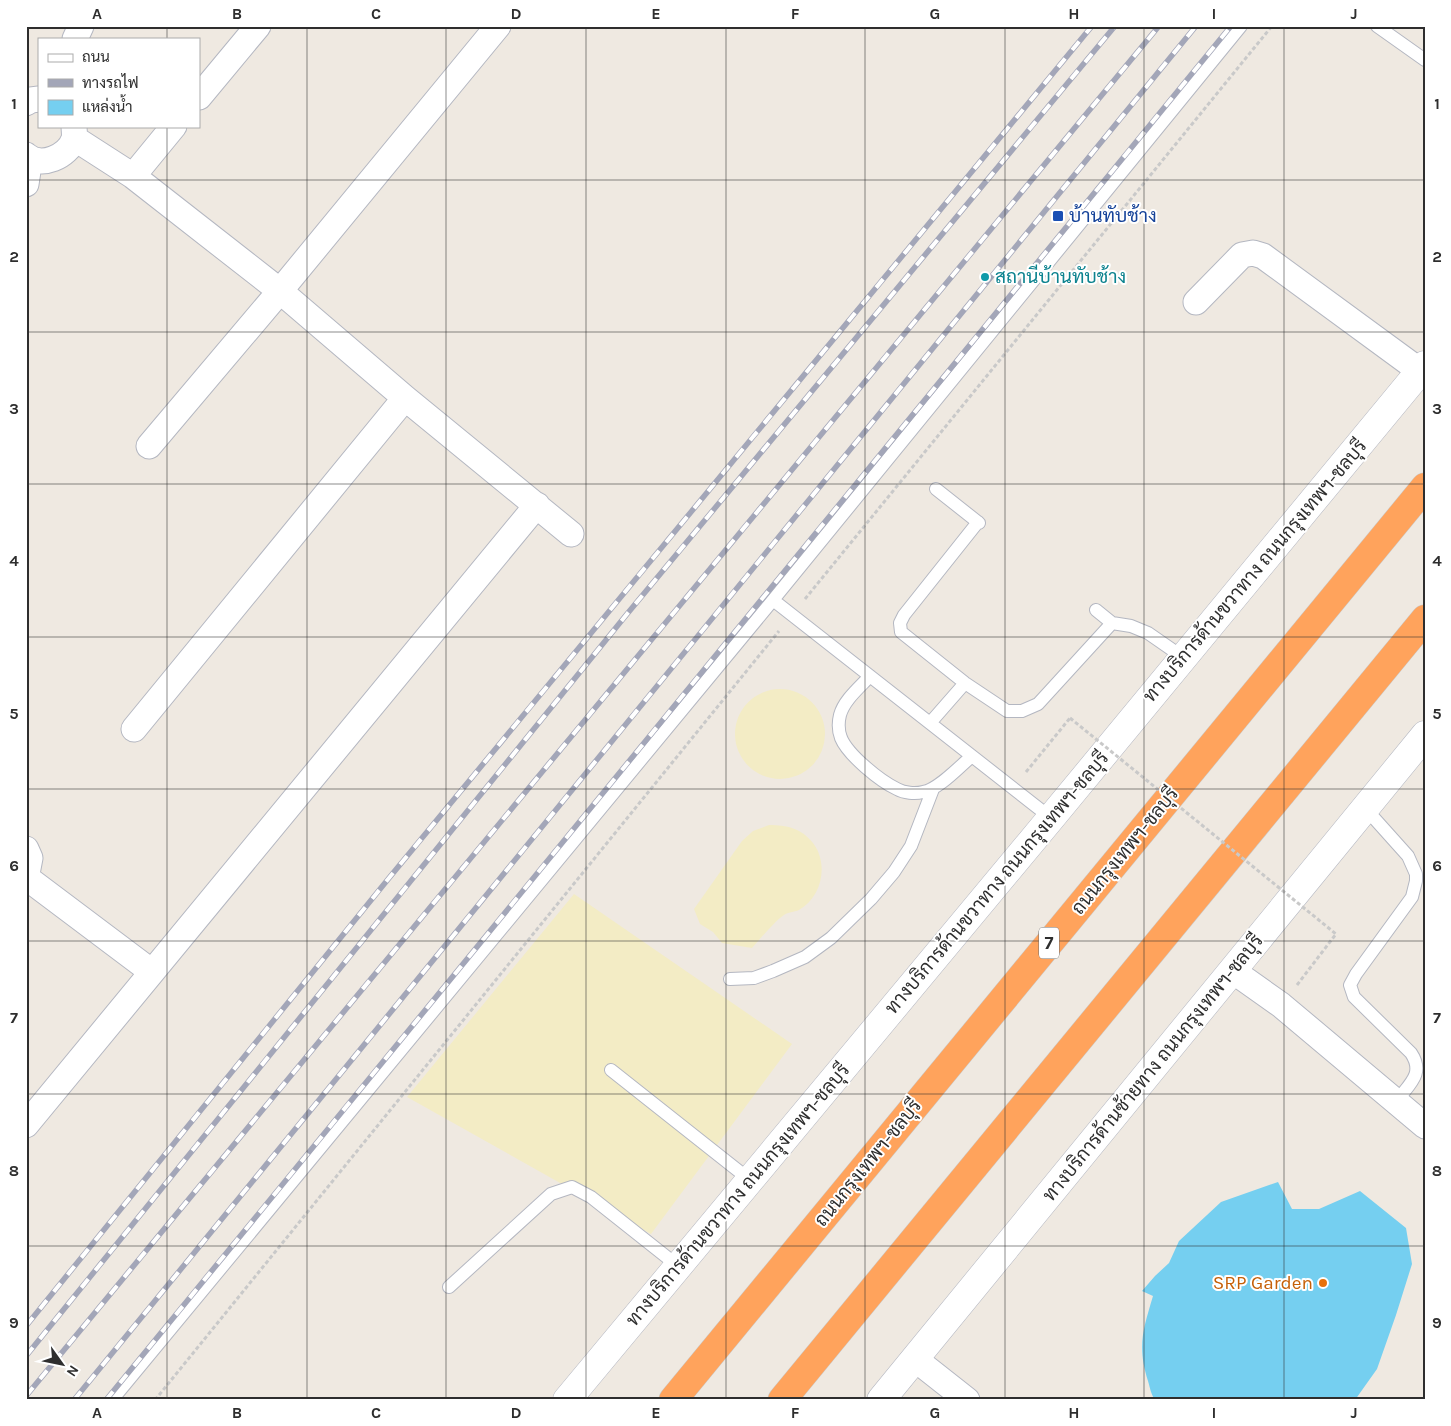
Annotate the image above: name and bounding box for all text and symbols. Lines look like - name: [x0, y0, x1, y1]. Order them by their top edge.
- text: A: [92, 4, 102, 23]
- text: B: [232, 4, 242, 23]
- text: C: [371, 4, 381, 23]
- text: D: [511, 4, 522, 23]
- text: E: [651, 4, 661, 23]
- text: F: [791, 4, 800, 23]
- text: G: [930, 4, 940, 23]
- text: H: [1068, 4, 1080, 23]
- text: I: [1212, 4, 1216, 23]
- text: J: [1350, 4, 1358, 23]
- legend: [38, 38, 200, 128]
- text: ถนน: [82, 48, 110, 66]
- text: ทางรถไฟ: [82, 73, 139, 92]
- text: 1: [11, 94, 17, 113]
- text: แหล่งน้ำ: [82, 94, 133, 116]
- text: 1: [1434, 94, 1440, 113]
- place label: บ้านทับช้าง: [1069, 204, 1157, 227]
- marker: บ้านทับช้าง: [1051, 209, 1065, 223]
- text: 2: [9, 247, 19, 266]
- text: 2: [1432, 247, 1442, 266]
- place label: สถานีบ้านทับช้าง: [995, 264, 1126, 288]
- marker: สถานีบ้านทับช้าง: [979, 271, 991, 283]
- text: 3: [9, 399, 19, 418]
- text: 3: [1432, 399, 1442, 418]
- street label: ทางบริการด้านขวาทาง ถนนกรุงเทพฯ-ชลบุรี: [1137, 434, 1372, 707]
- text: 4: [9, 551, 19, 570]
- text: 4: [1432, 551, 1442, 570]
- text: 5: [9, 704, 19, 723]
- text: 5: [1432, 704, 1442, 723]
- street label: ทางบริการด้านขวาทาง ถนนกรุงเทพฯ-ชลบุรี: [879, 746, 1114, 1019]
- street label: ถนนกรุงเทพฯ-ชลบุรี: [1065, 782, 1184, 920]
- text: 6: [9, 856, 19, 875]
- text: 6: [1432, 856, 1442, 875]
- road number: 7: [1039, 928, 1059, 958]
- street label: ทางบริการด้านซ้ายทาง ถนนกรุงเทพฯ-ชลบุรี: [1037, 929, 1268, 1207]
- text: 7: [10, 1008, 18, 1027]
- text: 7: [1433, 1008, 1441, 1027]
- street label: ทางบริการด้านขวาทาง ถนนกรุงเทพฯ-ชลบุรี: [620, 1058, 855, 1331]
- street label: ถนนกรุงเทพฯ-ชลบุรี: [808, 1094, 927, 1232]
- text: 8: [9, 1161, 19, 1180]
- text: 8: [1432, 1161, 1442, 1180]
- place label: SRP Garden: [1213, 1272, 1313, 1294]
- marker: SRP Garden: [1317, 1277, 1329, 1289]
- text: 9: [9, 1313, 19, 1332]
- text: 9: [1432, 1313, 1442, 1332]
- north arrow: [38, 1338, 88, 1388]
- text: N: [63, 1362, 82, 1380]
- text: A: [92, 1403, 102, 1422]
- text: B: [232, 1403, 242, 1422]
- text: C: [371, 1403, 381, 1422]
- text: D: [511, 1403, 522, 1422]
- text: E: [651, 1403, 661, 1422]
- text: F: [791, 1403, 800, 1422]
- text: G: [930, 1403, 940, 1422]
- text: H: [1068, 1403, 1080, 1422]
- text: I: [1212, 1403, 1216, 1422]
- text: J: [1350, 1403, 1358, 1422]

